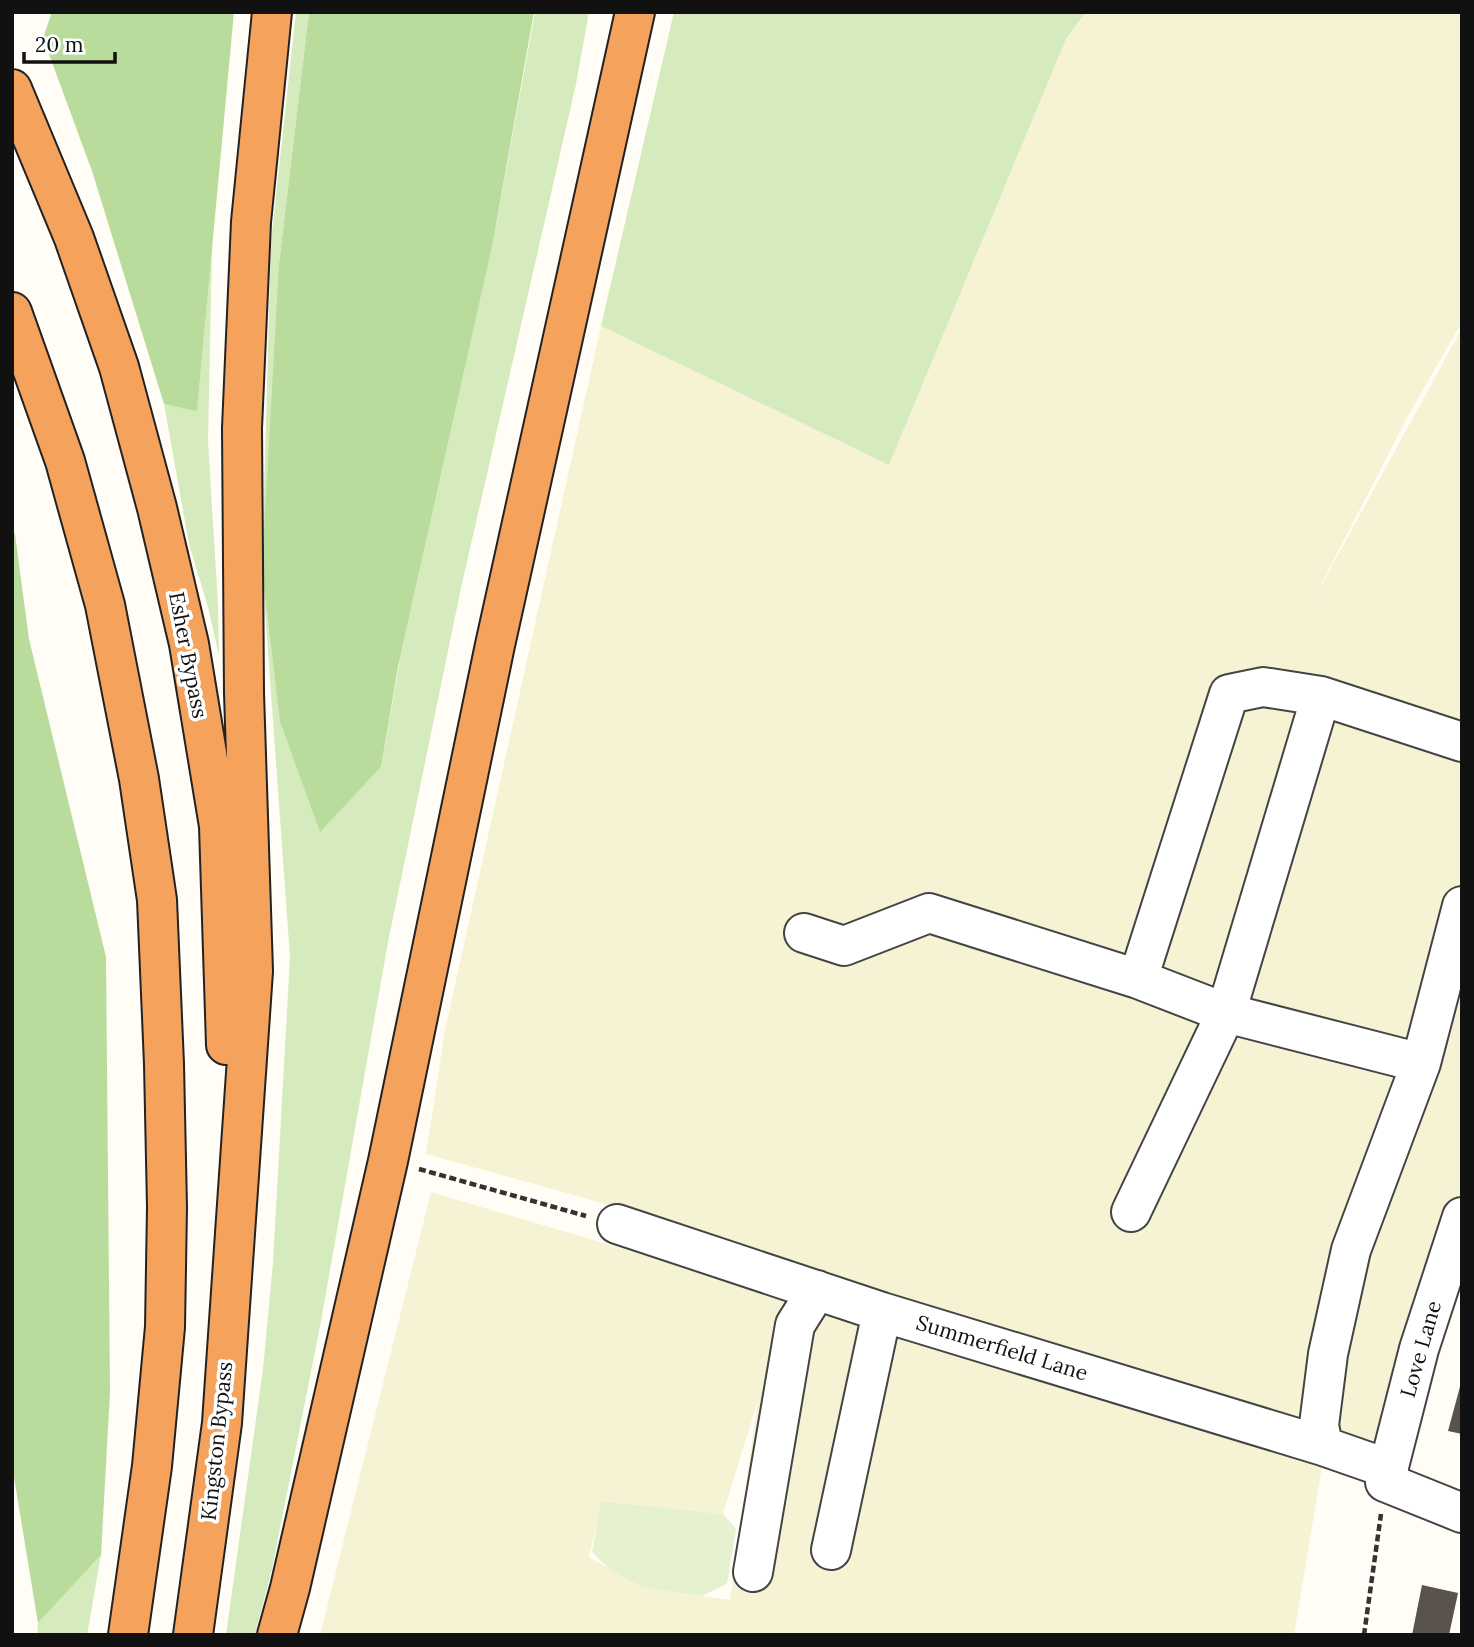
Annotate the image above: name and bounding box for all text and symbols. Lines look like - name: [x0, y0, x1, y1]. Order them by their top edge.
- scale bar: [24, 21, 116, 65]
- text: 20 m: [35, 31, 84, 58]
- street label: Esher Bypass: [163, 589, 214, 720]
- street label: Love Lane: [1394, 1297, 1447, 1400]
- street label: Summerfield Lane: [913, 1309, 1091, 1386]
- street label: Kingston Bypass: [195, 1360, 238, 1522]

